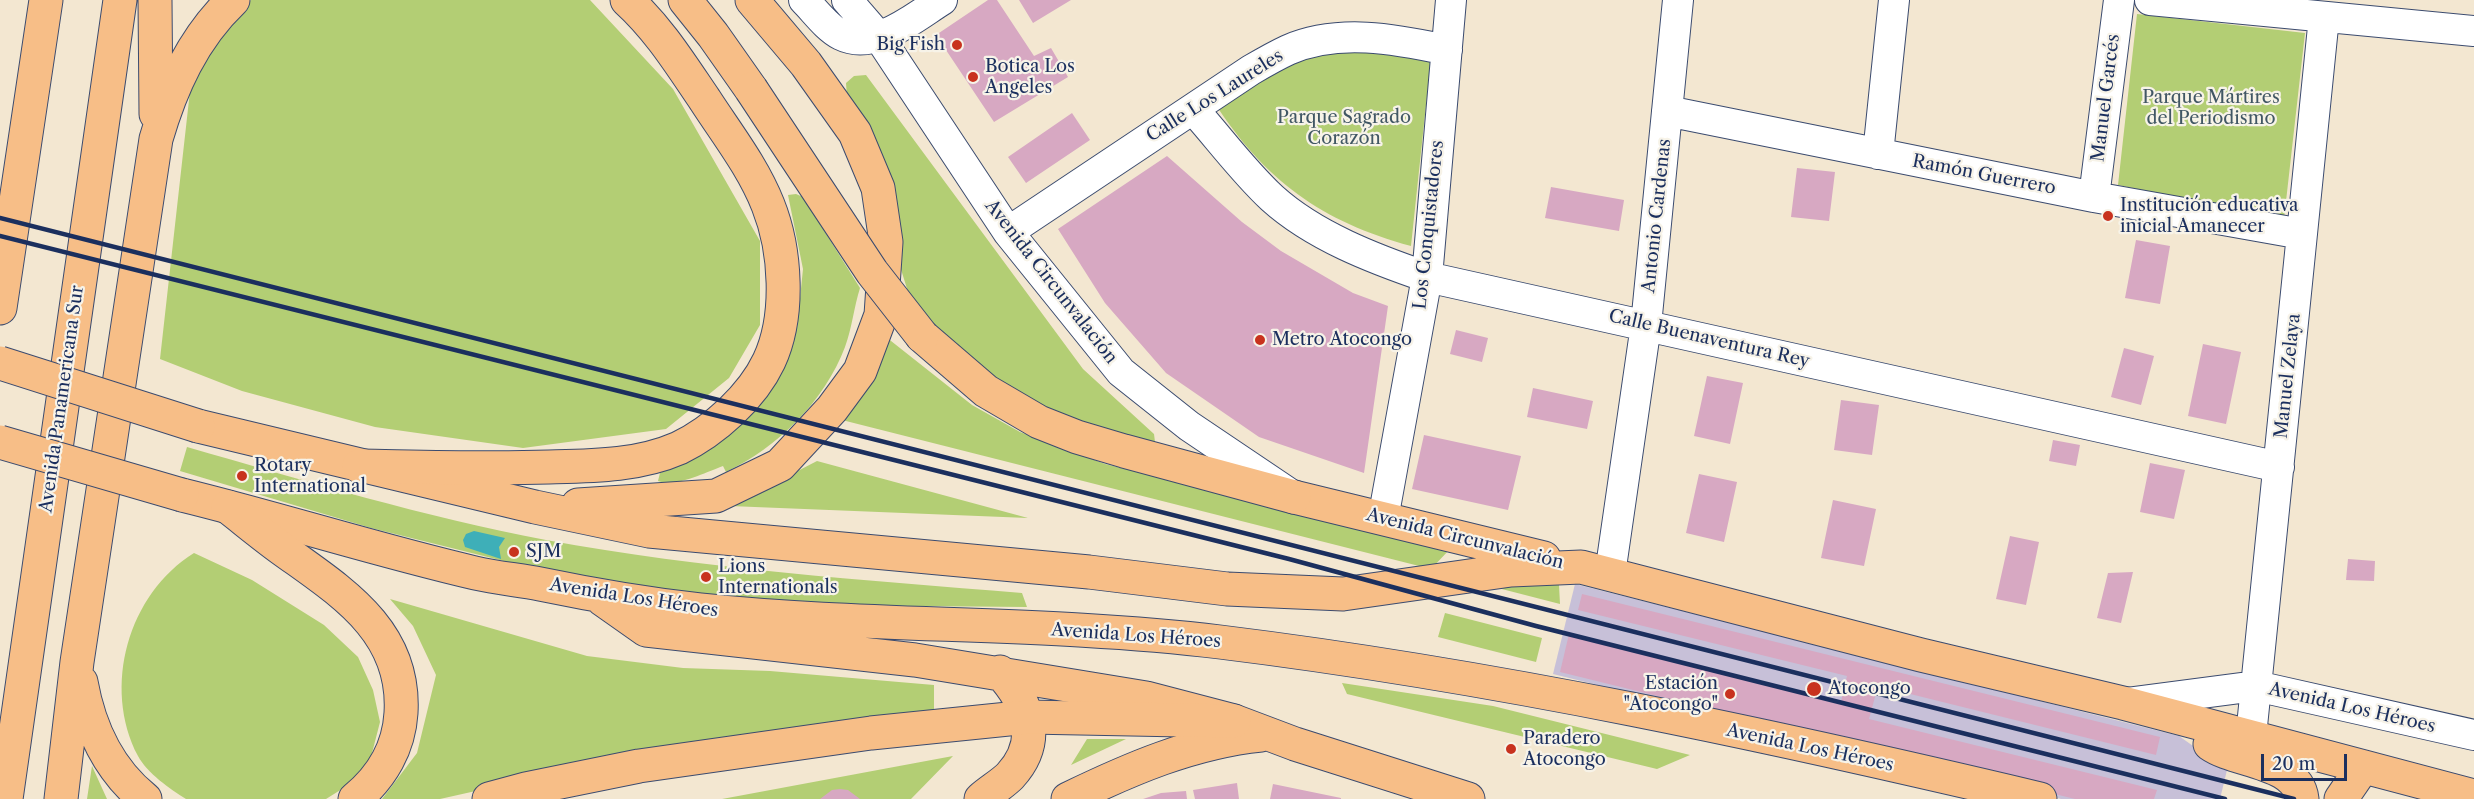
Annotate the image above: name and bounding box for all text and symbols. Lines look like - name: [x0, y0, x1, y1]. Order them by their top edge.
- street label: Manuel Garcés: [2087, 33, 2125, 163]
- place label: Big Fish: [876, 34, 945, 56]
- marker: Big Fish: [950, 38, 964, 52]
- street label: Calle Los Laureles: [1143, 45, 1287, 147]
- place label: Botica Los Angeles: [985, 56, 1075, 98]
- marker: Botica Los Angeles: [966, 70, 980, 84]
- park label: Parque Mártires del Periodismo: [2142, 87, 2280, 130]
- park label: Parque Sagrado Corazón: [1277, 107, 1411, 150]
- street label: Antonio Cardenas: [1638, 138, 1676, 294]
- street label: Los Conquistadores: [1409, 139, 1449, 311]
- street label: Ramón Guerrero: [1910, 151, 2058, 199]
- place label: Institución educativa inicial Amanecer: [2120, 195, 2299, 238]
- street label: Avenida Circunvalación: [980, 196, 1122, 368]
- marker: Institución educativa inicial Amanecer: [2101, 209, 2115, 223]
- street label: Avenida Panamericana Sur: [35, 284, 89, 514]
- street label: Calle Buenaventura Rey: [1606, 305, 1812, 373]
- street label: Manuel Zelaya: [2271, 312, 2305, 440]
- place label: Metro Atocongo: [1272, 329, 1412, 351]
- marker: Metro Atocongo: [1253, 333, 1267, 347]
- place label: Rotary International: [254, 455, 366, 498]
- marker: Rotary International: [235, 469, 249, 483]
- street label: Avenida Circunvalación: [1364, 504, 1566, 574]
- place label: SJM: [526, 541, 562, 563]
- marker: SJM: [507, 545, 521, 559]
- place label: Lions Internationals: [718, 556, 838, 598]
- marker: Lions Internationals: [699, 570, 713, 584]
- street label: Avenida Los Héroes: [548, 574, 720, 622]
- street label: Avenida Los Héroes: [1050, 619, 1222, 653]
- place label: Estación "Atocongo": [1623, 673, 1718, 716]
- place label: Atocongo: [1828, 678, 1911, 700]
- street label: Avenida Los Héroes: [2267, 678, 2437, 738]
- marker: Atocongo: [1805, 680, 1823, 698]
- marker: Estación "Atocongo": [1723, 687, 1737, 701]
- street label: Avenida Los Héroes: [1724, 720, 1896, 776]
- place label: Paradero Atocongo: [1523, 728, 1606, 771]
- marker: Paradero Atocongo: [1504, 742, 1518, 756]
- scale bar: [2264, 742, 2350, 780]
- text: 20 m: [2272, 753, 2315, 775]

